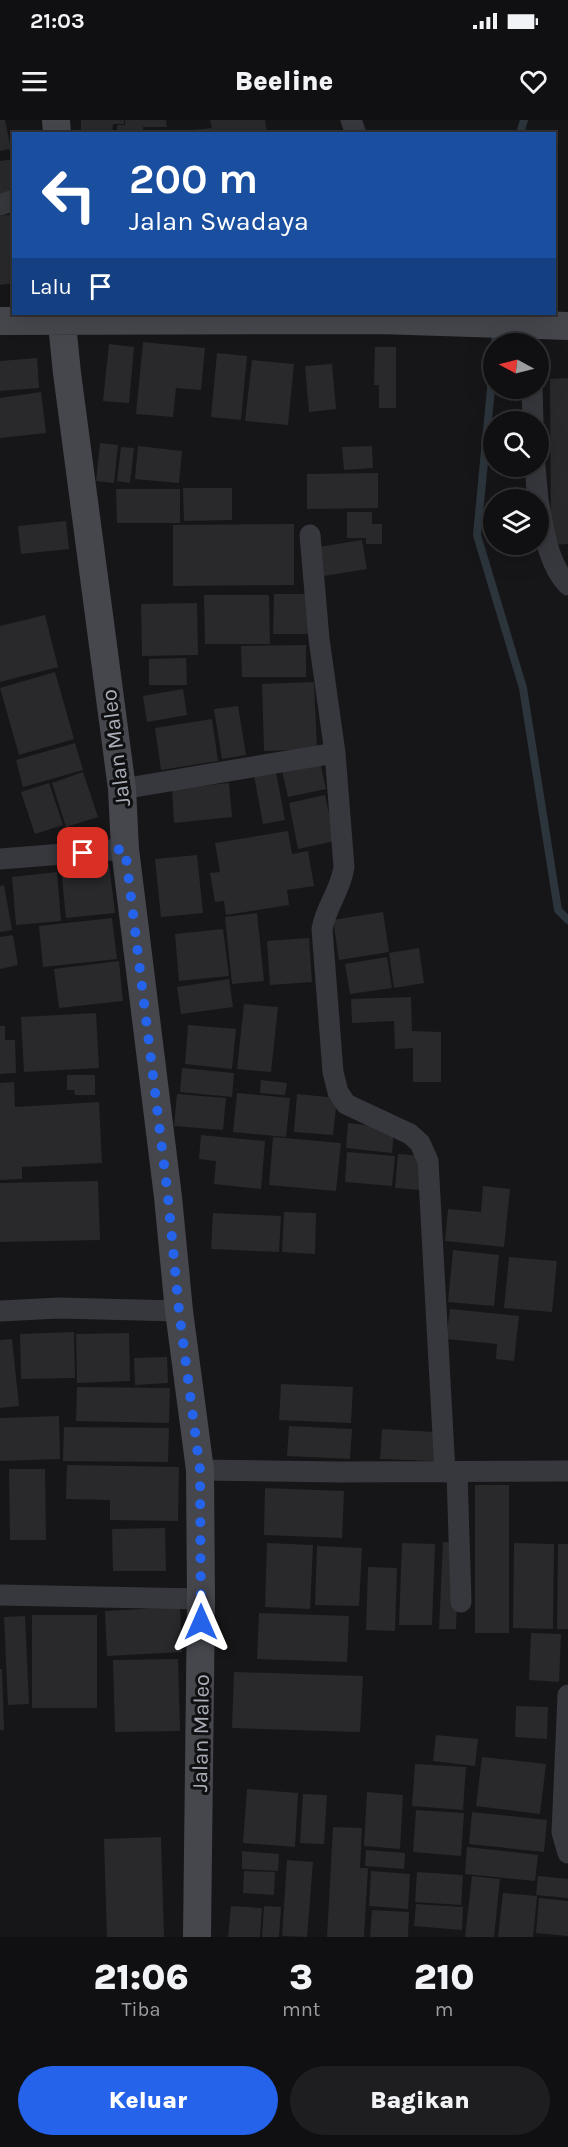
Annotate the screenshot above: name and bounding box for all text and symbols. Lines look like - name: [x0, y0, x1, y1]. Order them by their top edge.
- text: 21:03: [30, 8, 85, 34]
- icon: menu: [18, 65, 51, 98]
- text: Beeline: [235, 65, 333, 97]
- icon: heart: [517, 65, 550, 98]
- text: 200 m: [129, 154, 258, 204]
- icon: left: [30, 156, 108, 234]
- text: Jalan Swadaya: [129, 205, 309, 237]
- icon: arrive: [84, 270, 117, 303]
- text: Lalu: [30, 274, 72, 300]
- north arrow: [483, 333, 549, 399]
- map controls: [483, 333, 549, 555]
- button: search: [483, 411, 549, 477]
- button: layers: [483, 489, 549, 555]
- street label: Jalan Maleo: [96, 688, 136, 808]
- pin: [57, 827, 108, 878]
- icon: arrive: [66, 836, 99, 869]
- position arrow: [169, 1590, 233, 1654]
- street label: Jalan Maleo: [187, 1674, 215, 1792]
- text: 21:06: [93, 1956, 189, 1998]
- text: 3: [289, 1956, 313, 1998]
- text: 210: [414, 1956, 475, 1998]
- text: Tiba: [122, 1998, 160, 2021]
- text: mnt: [282, 1998, 320, 2021]
- text: m: [435, 1998, 454, 2021]
- button: Keluar: [18, 2066, 278, 2135]
- button: Bagikan: [290, 2066, 550, 2135]

